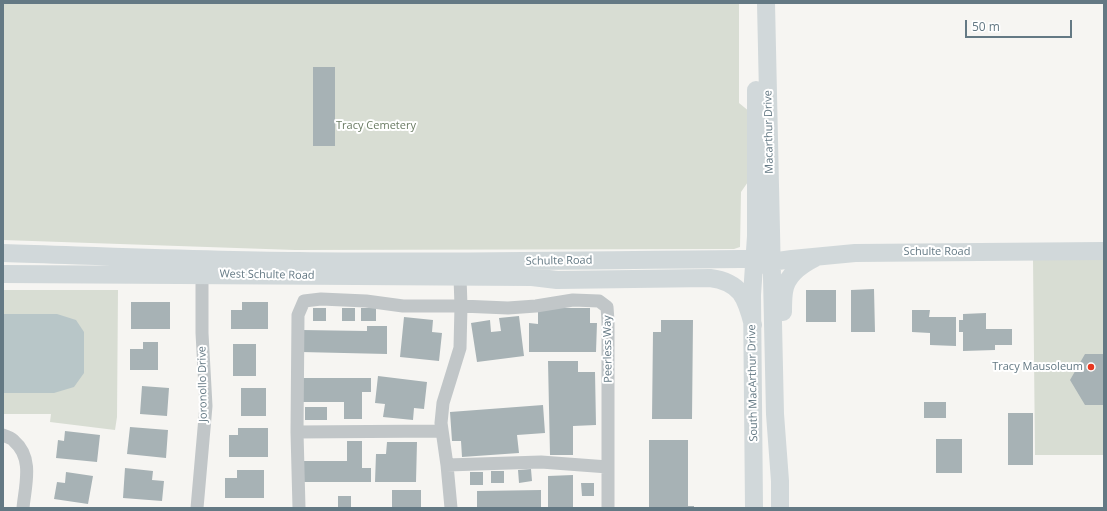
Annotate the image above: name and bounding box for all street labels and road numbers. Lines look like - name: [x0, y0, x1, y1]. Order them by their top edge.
- street label: Macarthur Drive: [762, 90, 776, 174]
- street label: Schulte Road: [904, 245, 970, 259]
- street label: Schulte Road: [526, 254, 592, 268]
- street label: West Schulte Road: [219, 268, 315, 282]
- street label: Peerless Way: [601, 315, 615, 383]
- street label: South MacArthur Drive: [745, 324, 761, 442]
- street label: Joronollo Drive: [196, 346, 210, 422]

